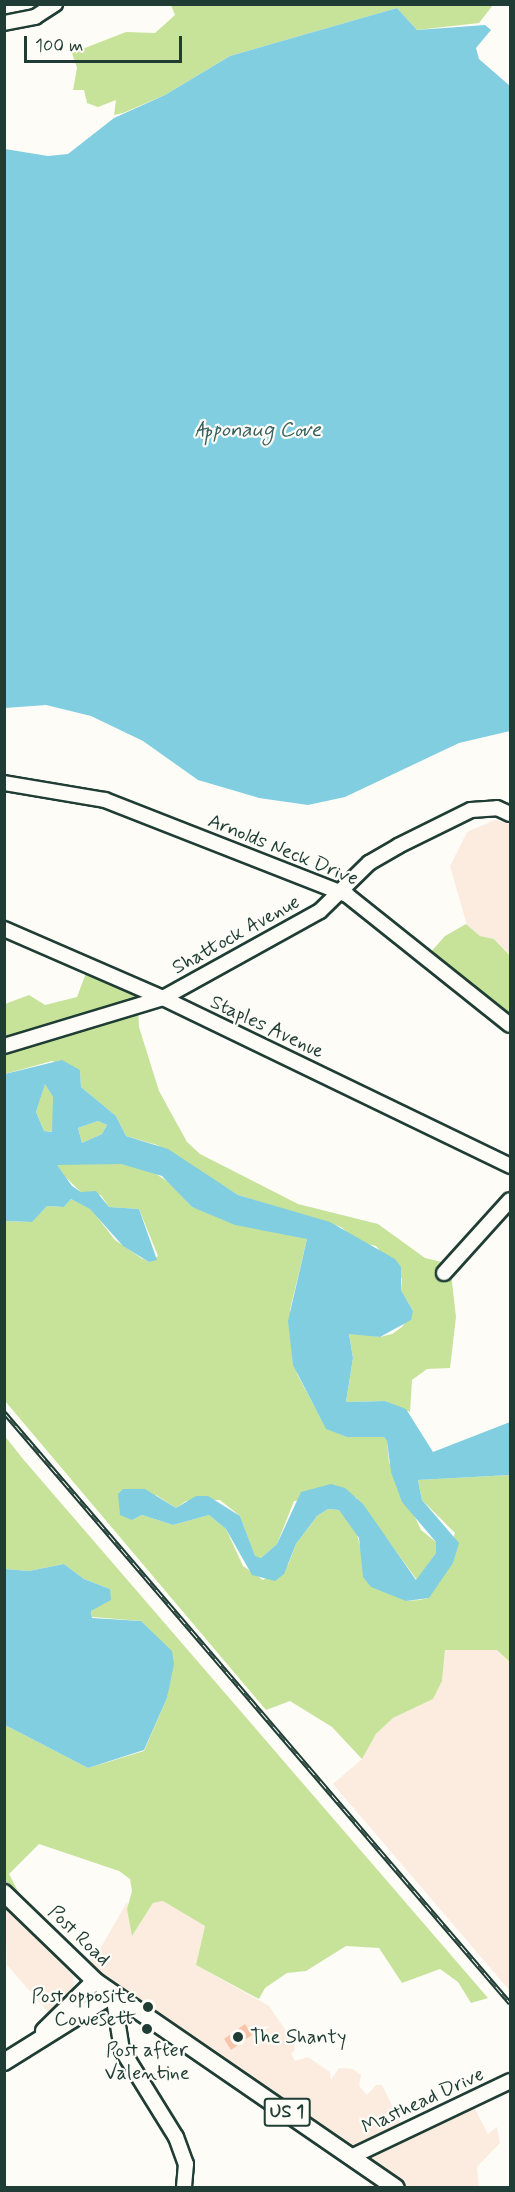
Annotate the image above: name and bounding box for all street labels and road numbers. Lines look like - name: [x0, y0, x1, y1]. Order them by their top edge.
- street label: Arnolds Neck Drive: [205, 809, 361, 891]
- street label: Shattock Avenue: [166, 889, 306, 981]
- street label: Staples Avenue: [204, 989, 330, 1065]
- street label: Post Road: [43, 1901, 115, 1971]
- street label: Masthead Drive: [359, 2063, 487, 2139]
- road number: US 1: [263, 2097, 311, 2127]

